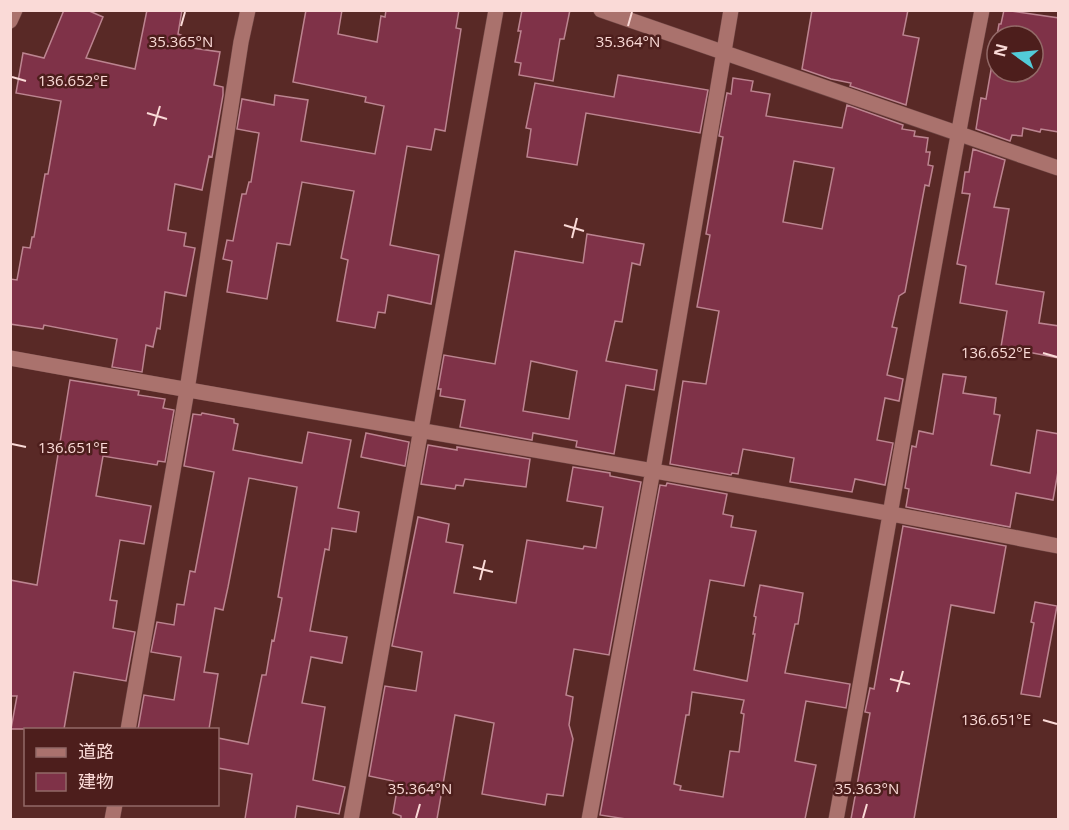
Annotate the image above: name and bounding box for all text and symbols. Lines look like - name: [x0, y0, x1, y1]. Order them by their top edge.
- north arrow: [985, 24, 1045, 84]
- text: 35.365°N: [149, 31, 213, 51]
- text: 35.364°N: [596, 31, 660, 51]
- text: N: [988, 41, 1013, 59]
- text: 136.652°E: [38, 70, 108, 90]
- text: 136.652°E: [961, 342, 1031, 362]
- text: 136.651°E: [38, 437, 108, 457]
- text: 136.651°E: [961, 709, 1031, 729]
- legend: [24, 728, 219, 806]
- text: 道路: [78, 739, 114, 763]
- text: 建物: [78, 769, 114, 793]
- text: 35.364°N: [388, 778, 452, 798]
- text: 35.363°N: [835, 778, 899, 798]

